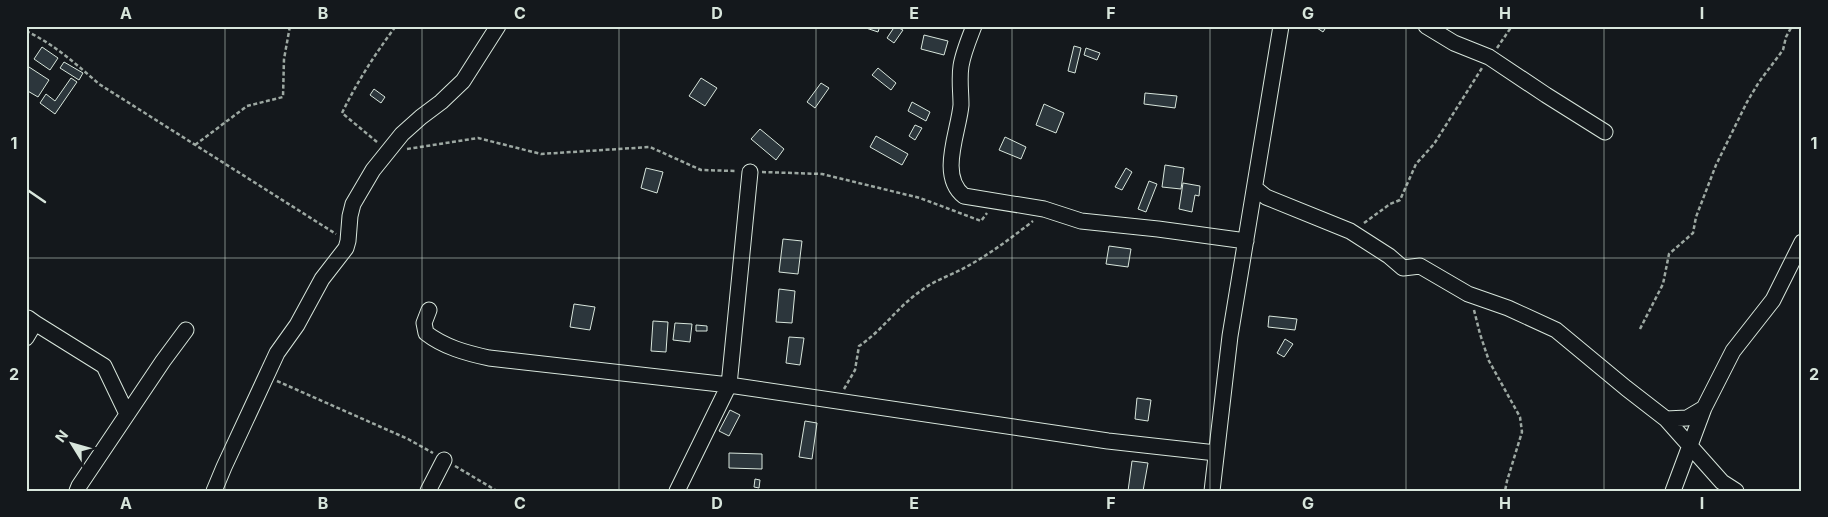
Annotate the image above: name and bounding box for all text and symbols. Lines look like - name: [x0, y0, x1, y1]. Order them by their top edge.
- text: A: [120, 3, 132, 23]
- text: B: [318, 3, 328, 23]
- text: C: [514, 3, 526, 23]
- text: D: [711, 3, 723, 23]
- text: E: [909, 3, 919, 23]
- text: F: [1106, 3, 1116, 23]
- text: G: [1302, 3, 1314, 23]
- text: H: [1499, 3, 1511, 23]
- text: I: [1700, 3, 1704, 23]
- text: 1: [11, 133, 17, 153]
- text: 1: [1811, 133, 1817, 153]
- text: 2: [9, 364, 19, 384]
- text: 2: [1809, 364, 1819, 384]
- north arrow: [48, 420, 98, 470]
- text: N: [51, 426, 71, 445]
- text: A: [120, 493, 132, 513]
- text: B: [318, 493, 328, 513]
- text: C: [514, 493, 526, 513]
- text: D: [711, 493, 723, 513]
- text: E: [909, 493, 919, 513]
- text: F: [1106, 493, 1116, 513]
- text: G: [1302, 493, 1314, 513]
- text: H: [1499, 493, 1511, 513]
- text: I: [1700, 493, 1704, 513]

